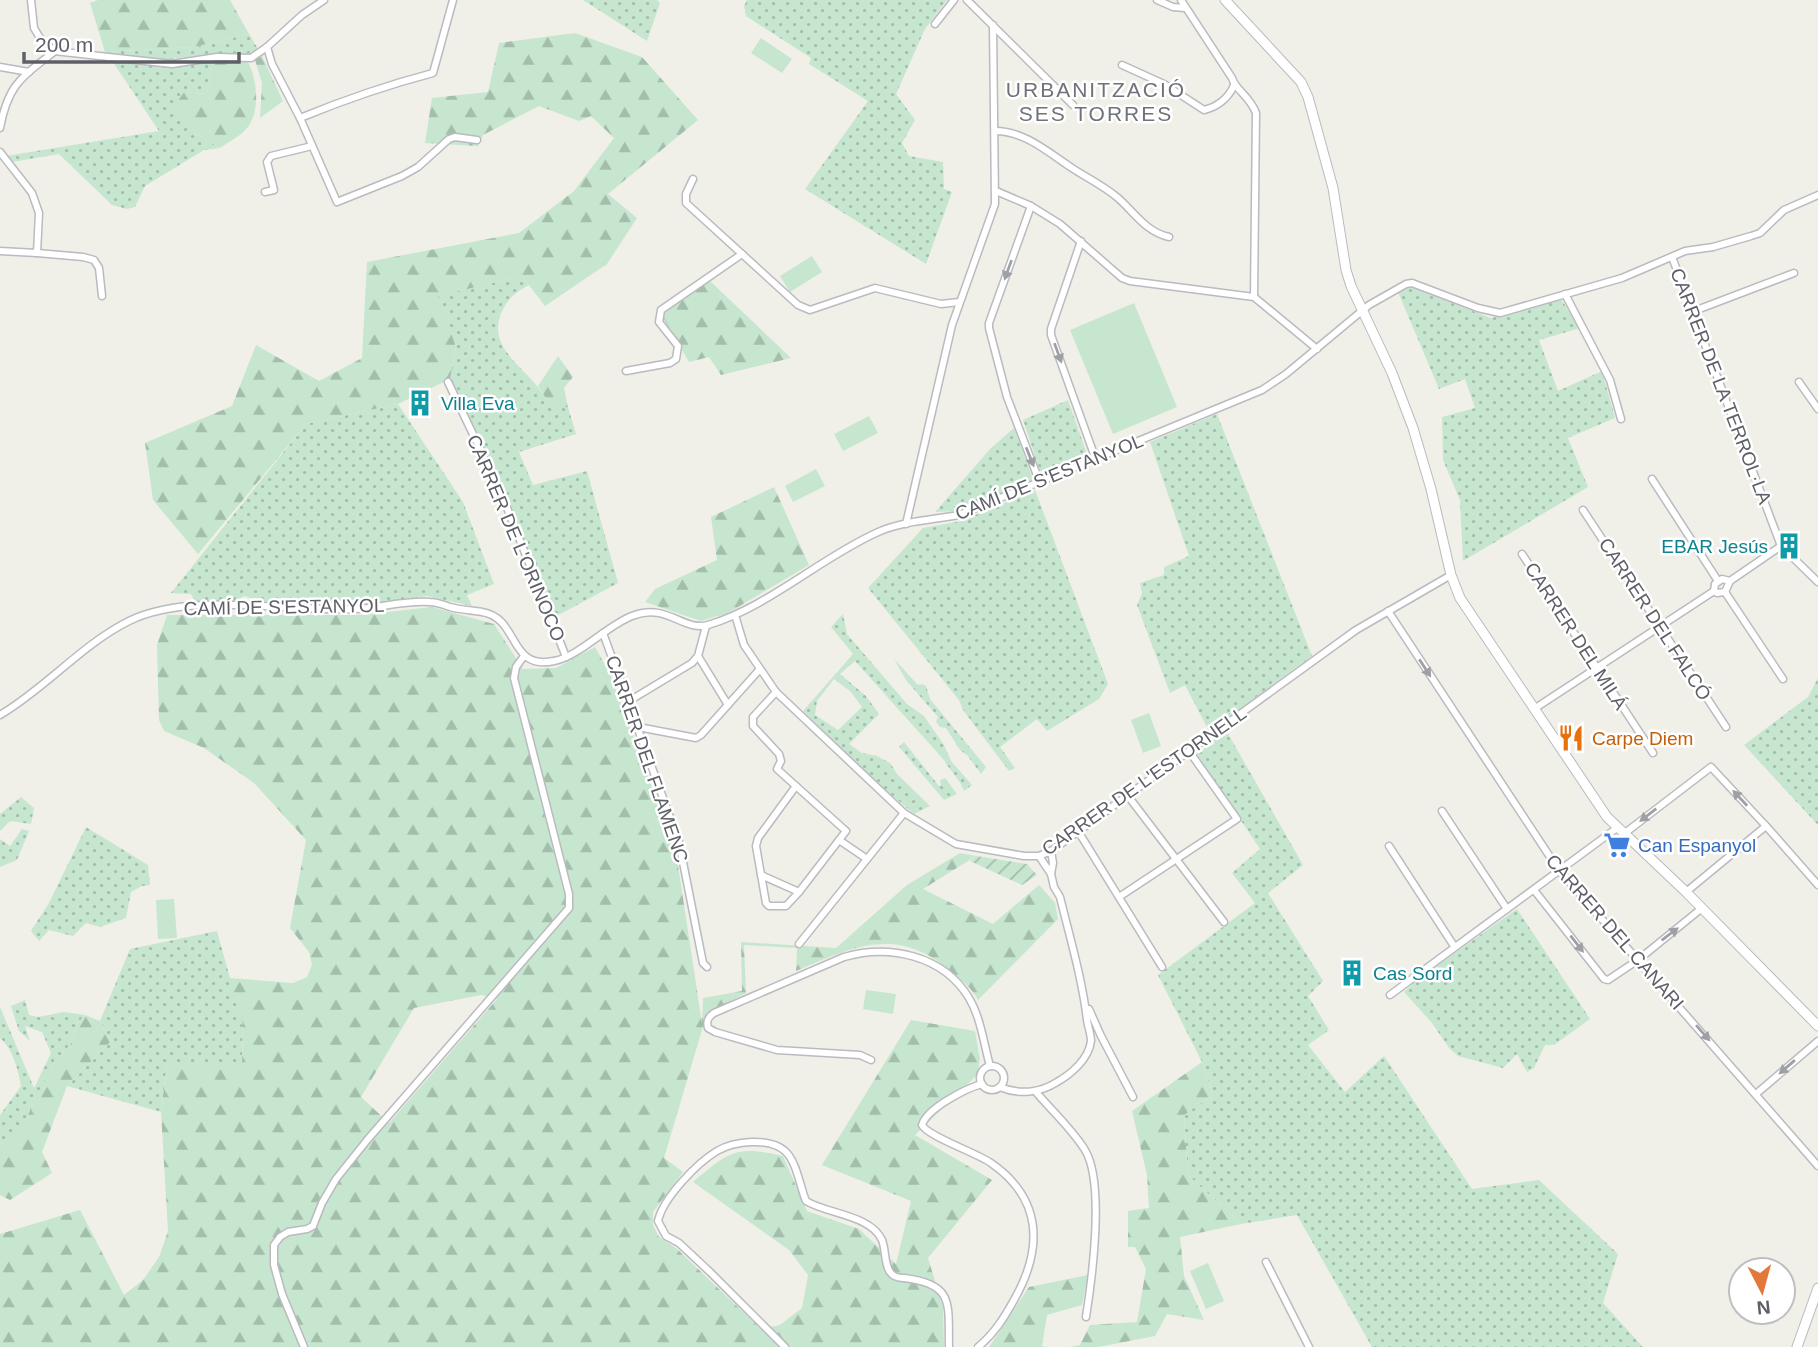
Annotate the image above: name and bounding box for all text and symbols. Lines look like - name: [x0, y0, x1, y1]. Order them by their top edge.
- scale bar: [24, 21, 240, 65]
- text: 200 m: [35, 33, 93, 56]
- district label: URBANITZACIÓ SES TORRES: [1006, 78, 1186, 125]
- one-way arrow: [1002, 260, 1013, 281]
- street label: CARRER DE LA TERROL·LA: [1666, 265, 1776, 507]
- one-way arrow: [1052, 342, 1063, 363]
- building icon: Villa Eva: [405, 388, 435, 418]
- place label: Villa Eva: [441, 393, 515, 414]
- street label: CAMÍ DE S'ESTANYOL: [952, 430, 1146, 524]
- street label: CARRER DE L'ORINOCO: [463, 432, 569, 644]
- one-way arrow: [1025, 447, 1036, 468]
- building icon: EBAR Jesús: [1774, 531, 1804, 561]
- street label: CARRER DEL FALCÓ: [1595, 534, 1715, 704]
- place label: EBAR Jesús: [1661, 536, 1768, 557]
- street label: CARRER DEL MILÁ: [1521, 558, 1632, 714]
- street label: CAMÍ DE S'ESTANYOL: [183, 595, 385, 619]
- street label: CARRER DEL FLAMENC: [602, 653, 692, 865]
- one-way arrow: [1419, 658, 1432, 678]
- street label: CARRER DE L'ESTORNELL: [1038, 702, 1250, 860]
- restaurant icon: Carpe Diem: [1556, 723, 1586, 753]
- place label: Carpe Diem: [1592, 728, 1693, 749]
- one-way arrow: [1732, 790, 1748, 807]
- one-way arrow: [1640, 808, 1658, 823]
- supermarket icon: Can Espanyol: [1602, 830, 1632, 860]
- place label: Can Espanyol: [1638, 835, 1756, 856]
- street label: CARRER DEL CANARI: [1542, 850, 1688, 1014]
- one-way arrow: [1661, 928, 1679, 942]
- one-way arrow: [1569, 935, 1583, 953]
- building icon: Cas Sord: [1337, 958, 1367, 988]
- place label: Cas Sord: [1373, 963, 1452, 984]
- one-way arrow: [1694, 1024, 1710, 1041]
- one-way arrow: [1778, 1059, 1796, 1075]
- north arrow: [1727, 1256, 1797, 1326]
- text: N: [1756, 1296, 1772, 1319]

